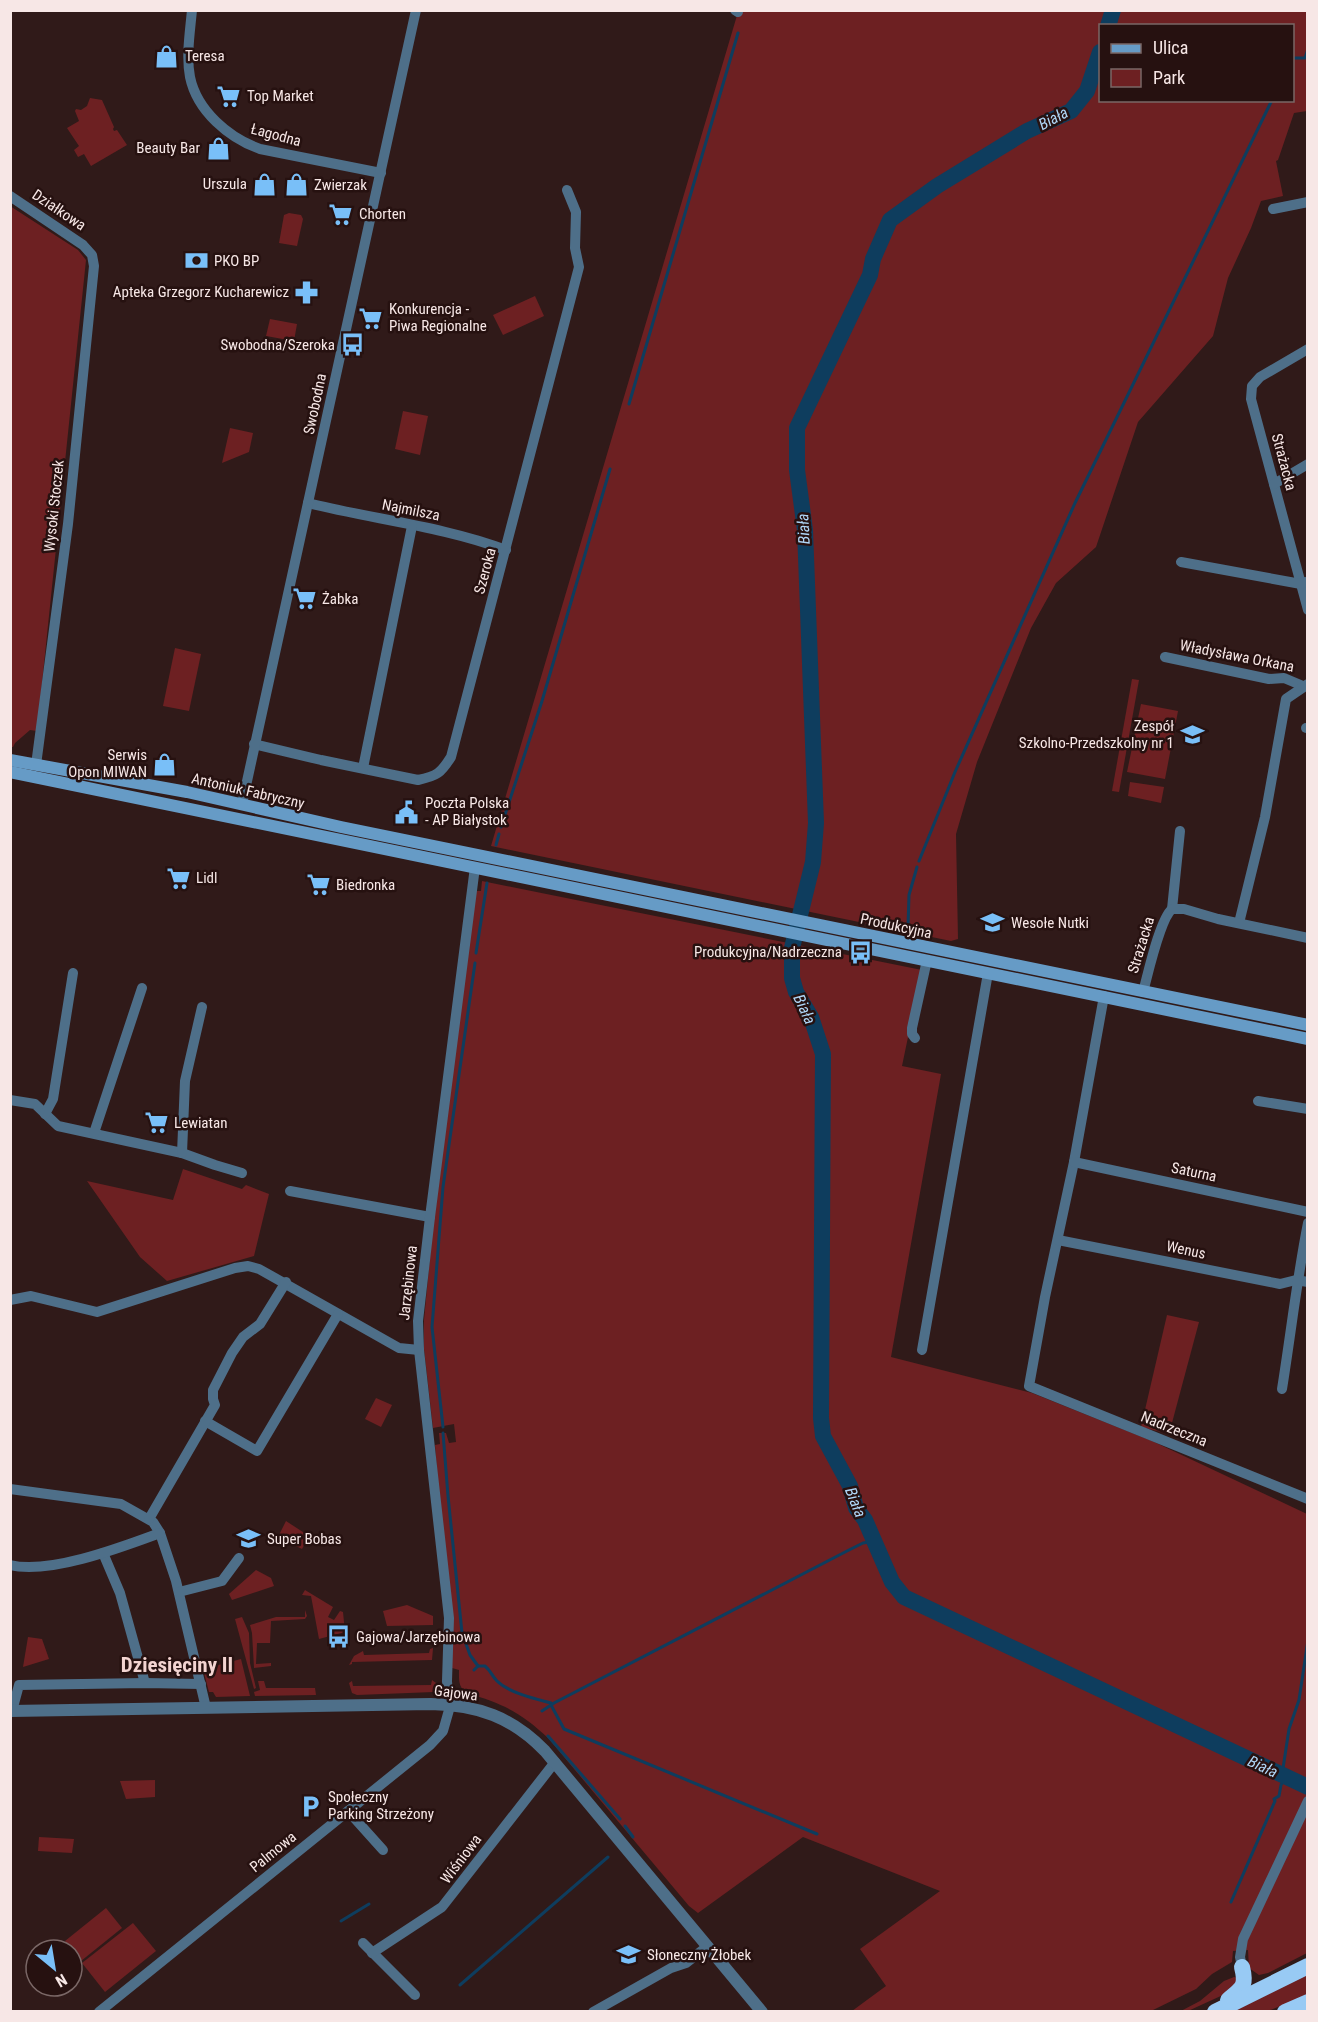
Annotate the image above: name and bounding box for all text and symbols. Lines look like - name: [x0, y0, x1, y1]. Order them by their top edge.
- legend: [1099, 24, 1294, 102]
- text: Ulica: [1153, 37, 1188, 58]
- shop icon: Teresa: [154, 43, 180, 69]
- place label: Teresa: [185, 47, 225, 65]
- text: Park: [1153, 67, 1185, 88]
- supermarket icon: Top Market: [216, 83, 242, 109]
- place label: Top Market: [247, 87, 314, 105]
- water label: Biała: [1035, 103, 1071, 134]
- street label: Łagodna: [249, 120, 303, 150]
- shop icon: Beauty Bar: [205, 135, 231, 161]
- place label: Beauty Bar: [136, 139, 200, 157]
- shop icon: Urszula: [252, 171, 278, 197]
- shop icon: Zwierzak: [283, 172, 309, 198]
- place label: Urszula: [203, 175, 247, 193]
- place label: Zwierzak: [314, 176, 367, 194]
- street label: Działkowa: [29, 186, 89, 234]
- supermarket icon: Chorten: [328, 201, 354, 227]
- place label: Chorten: [359, 205, 406, 223]
- bank icon: PKO BP: [183, 248, 209, 274]
- place label: PKO BP: [214, 252, 259, 270]
- pharmacy icon: Apteka Grzegorz Kucharewicz: [294, 279, 320, 305]
- place label: Apteka Grzegorz Kucharewicz: [113, 283, 289, 301]
- place label: Konkurencja - Piwa Regionalne: [389, 300, 487, 335]
- supermarket icon: Konkurencja - Piwa Regionalne: [358, 305, 384, 331]
- bus stop icon: Swobodna/Szeroka: [340, 332, 366, 358]
- place label: Swobodna/Szeroka: [220, 336, 335, 354]
- street label: Swobodna: [300, 372, 330, 436]
- street label: Strażacka: [1268, 432, 1300, 492]
- street label: Wysoki Stoczek: [40, 459, 68, 553]
- street label: Najmilsza: [381, 496, 441, 524]
- water label: Biała: [793, 513, 814, 545]
- street label: Szeroka: [470, 546, 500, 596]
- supermarket icon: Żabka: [291, 586, 317, 612]
- place label: Żabka: [322, 590, 358, 608]
- street label: Władysława Orkana: [1178, 636, 1296, 676]
- place label: Zespół Szkolno-Przedszkolny nr 1: [1019, 717, 1174, 752]
- school or university icon: Zespół Szkolno-Przedszkolny nr 1: [1179, 722, 1205, 748]
- place label: Serwis Opon MIWAN: [68, 746, 147, 781]
- shop icon: Serwis Opon MIWAN: [152, 751, 178, 777]
- street label: Antoniuk Fabryczny: [190, 769, 306, 813]
- place label: Poczta Polska - AP Białystok: [425, 794, 509, 829]
- public building icon: Poczta Polska - AP Białystok: [394, 799, 420, 825]
- supermarket icon: Lidl: [165, 865, 191, 891]
- place label: Lidl: [196, 869, 217, 887]
- supermarket icon: Biedronka: [305, 872, 331, 898]
- place label: Biedronka: [336, 876, 395, 894]
- street label: Produkcyjna: [859, 910, 933, 942]
- school or university icon: Wesołe Nutki: [980, 910, 1006, 936]
- place label: Wesołe Nutki: [1011, 914, 1089, 932]
- street label: Strażacka: [1124, 914, 1158, 976]
- bus stop icon: Produkcyjna/Nadrzeczna: [847, 939, 873, 965]
- place label: Produkcyjna/Nadrzeczna: [694, 943, 842, 961]
- water label: Biała: [789, 991, 820, 1027]
- supermarket icon: Lewiatan: [143, 1110, 169, 1136]
- place label: Lewiatan: [174, 1114, 227, 1132]
- street label: Saturna: [1170, 1158, 1218, 1186]
- street label: Wenus: [1165, 1237, 1207, 1263]
- street label: Jarzębinowa: [395, 1245, 421, 1321]
- street label: Nadrzeczna: [1138, 1408, 1210, 1450]
- water label: Biała: [841, 1484, 870, 1520]
- school or university icon: Super Bobas: [236, 1526, 262, 1552]
- place label: Super Bobas: [267, 1530, 342, 1548]
- bus stop icon: Gajowa/Jarzębinowa: [325, 1624, 351, 1650]
- place label: Gajowa/Jarzębinowa: [356, 1628, 481, 1646]
- district label: Dziesięciny II: [121, 1653, 233, 1677]
- street label: Gajowa: [433, 1681, 479, 1705]
- water label: Biała: [1245, 1751, 1281, 1782]
- place label: Społeczny Parking Strzeżony: [328, 1788, 434, 1823]
- parking icon: Społeczny Parking Strzeżony: [297, 1793, 323, 1819]
- street label: Palmowa: [246, 1828, 300, 1876]
- street label: Wiśniowa: [437, 1831, 485, 1887]
- north arrow: [24, 1938, 84, 1998]
- school or university icon: Słoneczny Żłobek: [616, 1942, 642, 1968]
- place label: Słoneczny Żłobek: [647, 1946, 751, 1964]
- text: N: [52, 1970, 70, 1991]

